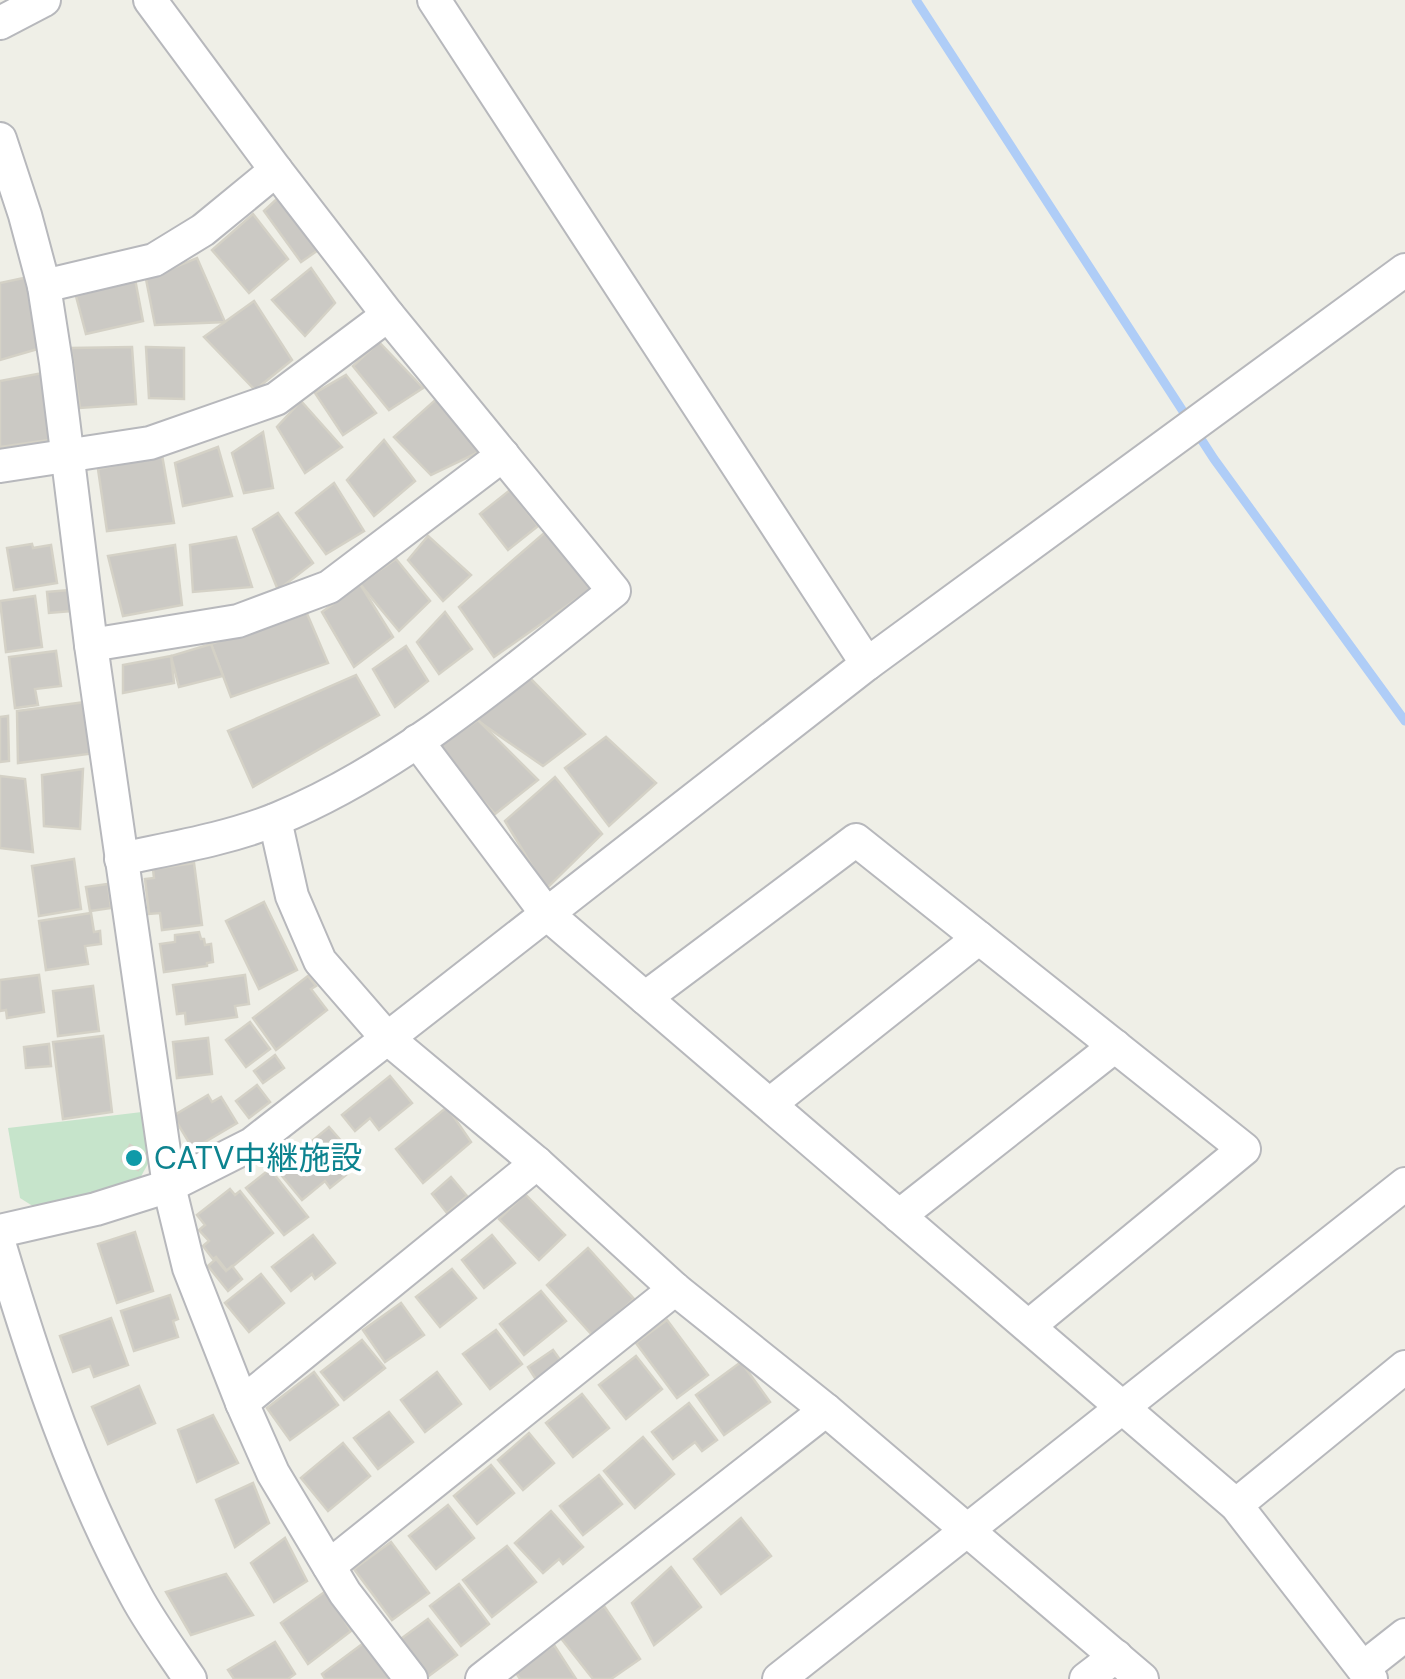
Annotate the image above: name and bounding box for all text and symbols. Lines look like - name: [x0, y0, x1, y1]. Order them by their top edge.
- place label: CATV中継施設: [154, 1137, 362, 1179]
- marker: CATV中継施設: [123, 1147, 145, 1169]

